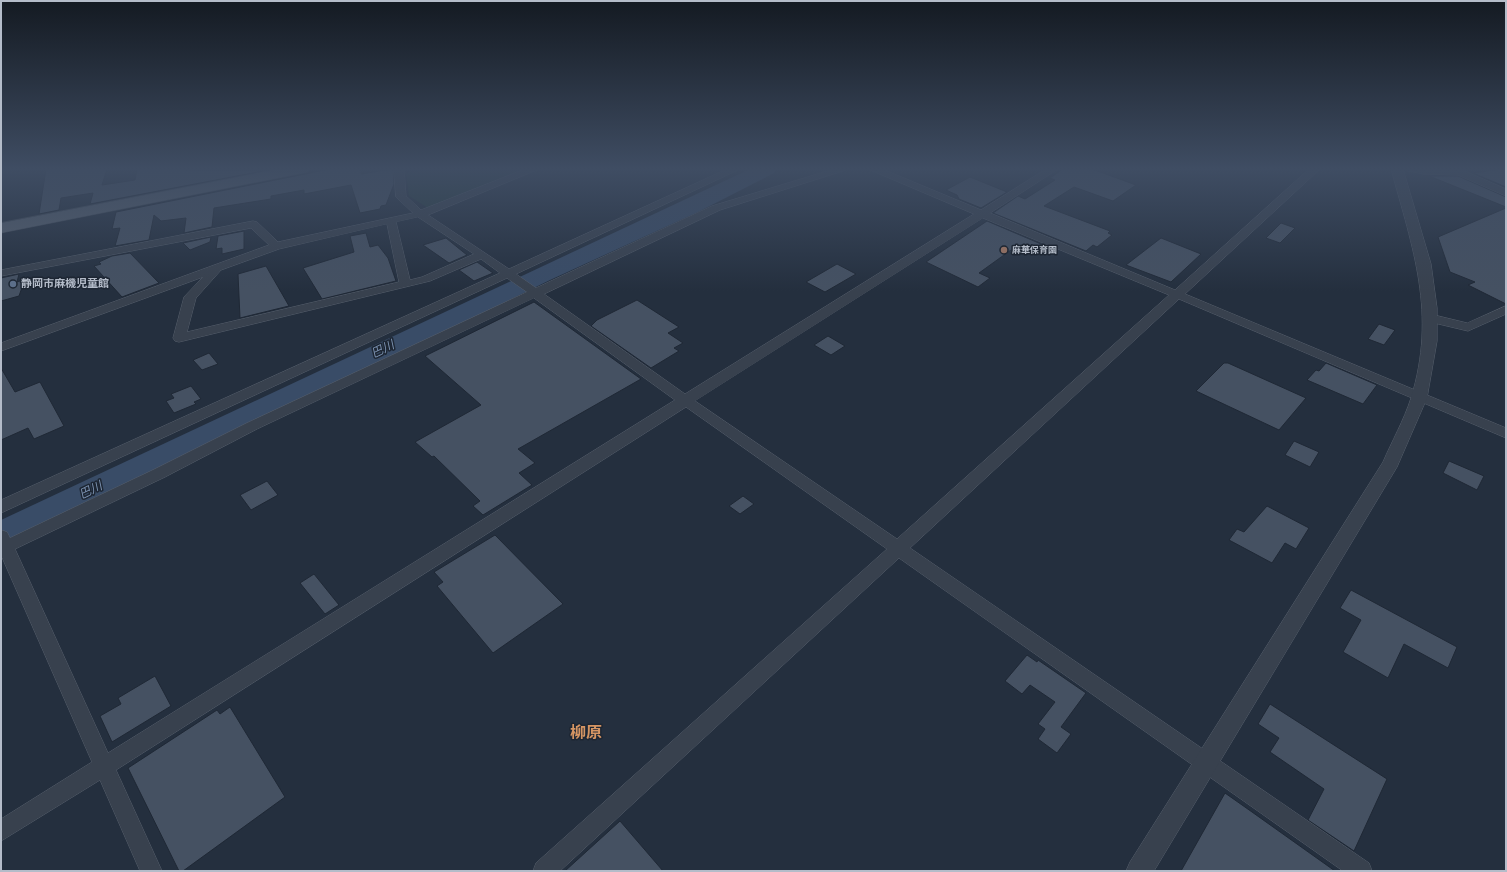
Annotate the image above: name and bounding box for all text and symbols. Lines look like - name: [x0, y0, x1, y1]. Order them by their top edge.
- marker: 麻華保育園: [999, 245, 1009, 255]
- place label: 麻華保育園: [1012, 245, 1057, 256]
- place label: 静岡市麻機児童館: [21, 277, 109, 291]
- marker: 静岡市麻機児童館: [8, 279, 18, 289]
- water label: 巴川: [369, 337, 399, 362]
- water label: 巴川: [77, 478, 107, 503]
- district label: 柳原: [570, 724, 602, 744]

